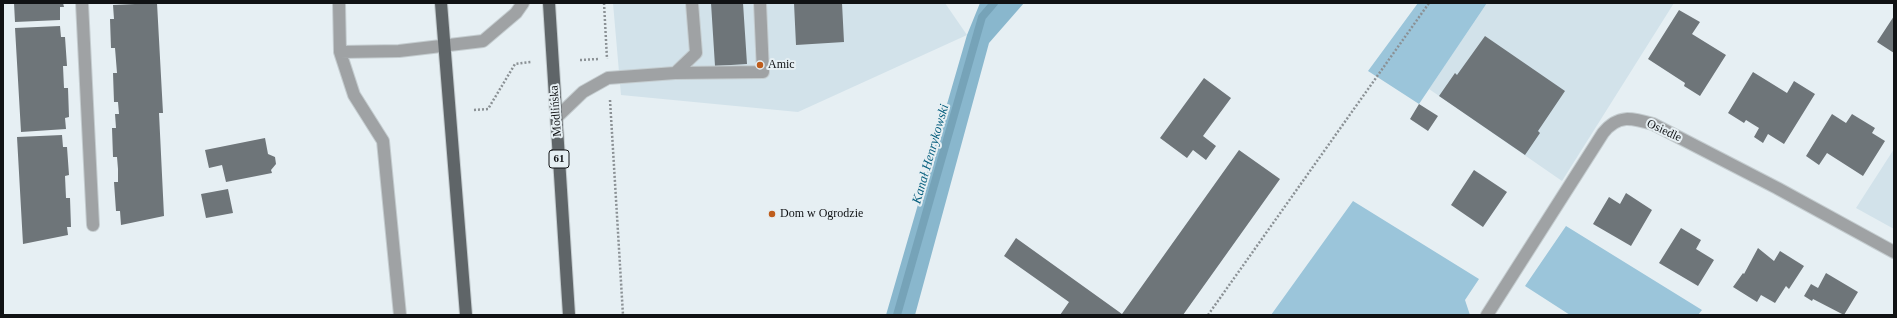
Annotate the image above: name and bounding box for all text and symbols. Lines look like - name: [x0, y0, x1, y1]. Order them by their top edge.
- place label: Amic: [768, 58, 795, 72]
- marker: Amic: [755, 60, 765, 70]
- street label: Modlińska: [547, 85, 565, 137]
- water label: Kanał Henrykowski: [909, 102, 953, 206]
- street label: Osiedle: [1644, 117, 1684, 145]
- road number: 61: [549, 150, 569, 168]
- place label: Dom w Ogrodzie: [780, 207, 863, 221]
- marker: Dom w Ogrodzie: [767, 209, 777, 219]

